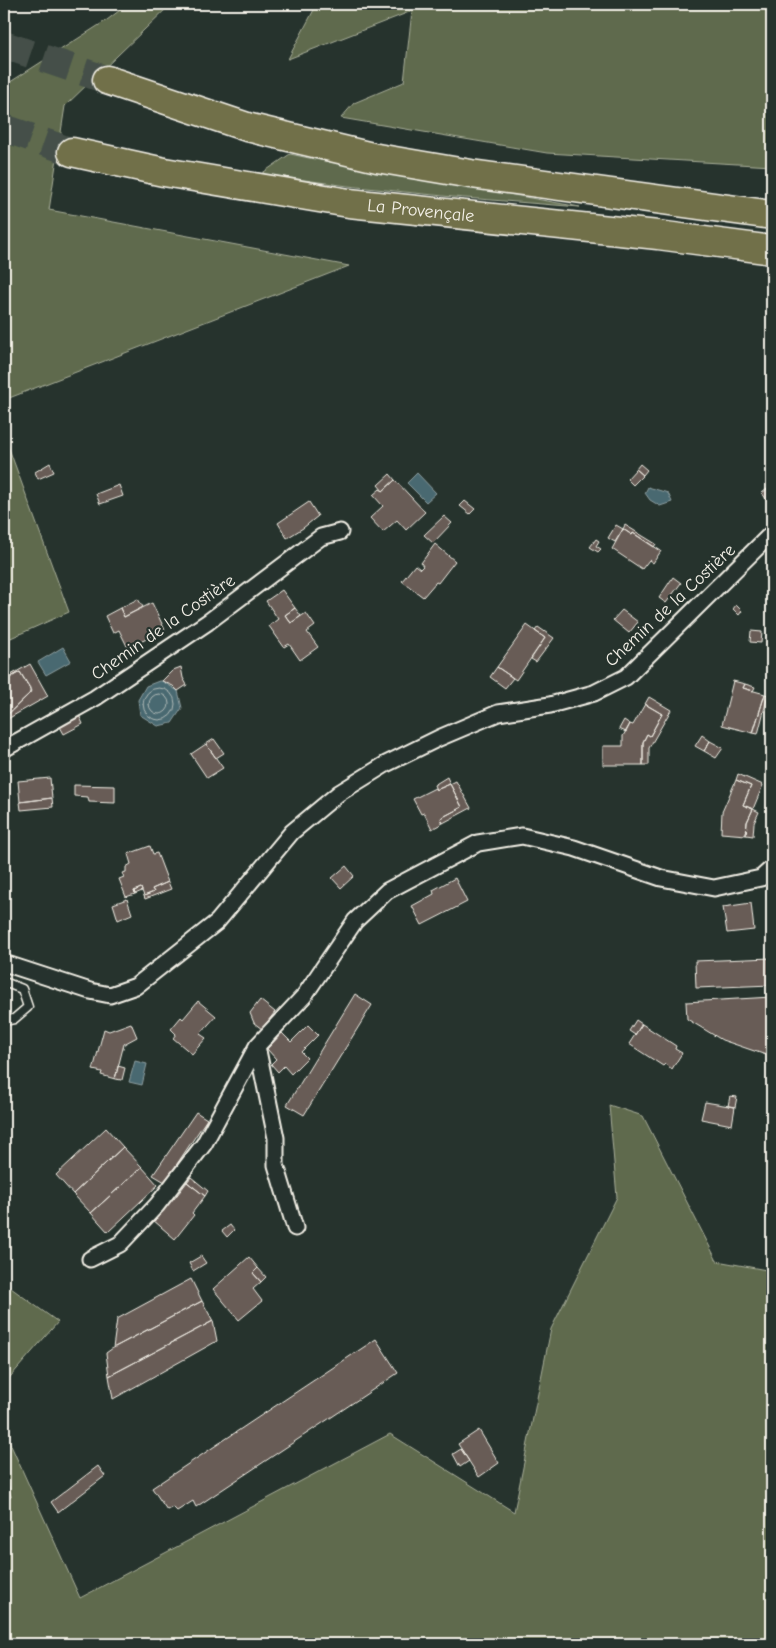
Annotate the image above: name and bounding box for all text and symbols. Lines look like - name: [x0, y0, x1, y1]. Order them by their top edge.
- street label: La Provençale: [366, 195, 475, 227]
- street label: Chemin de la Costière: [601, 540, 740, 671]
- street label: Chemin de la Costière: [87, 570, 239, 685]

